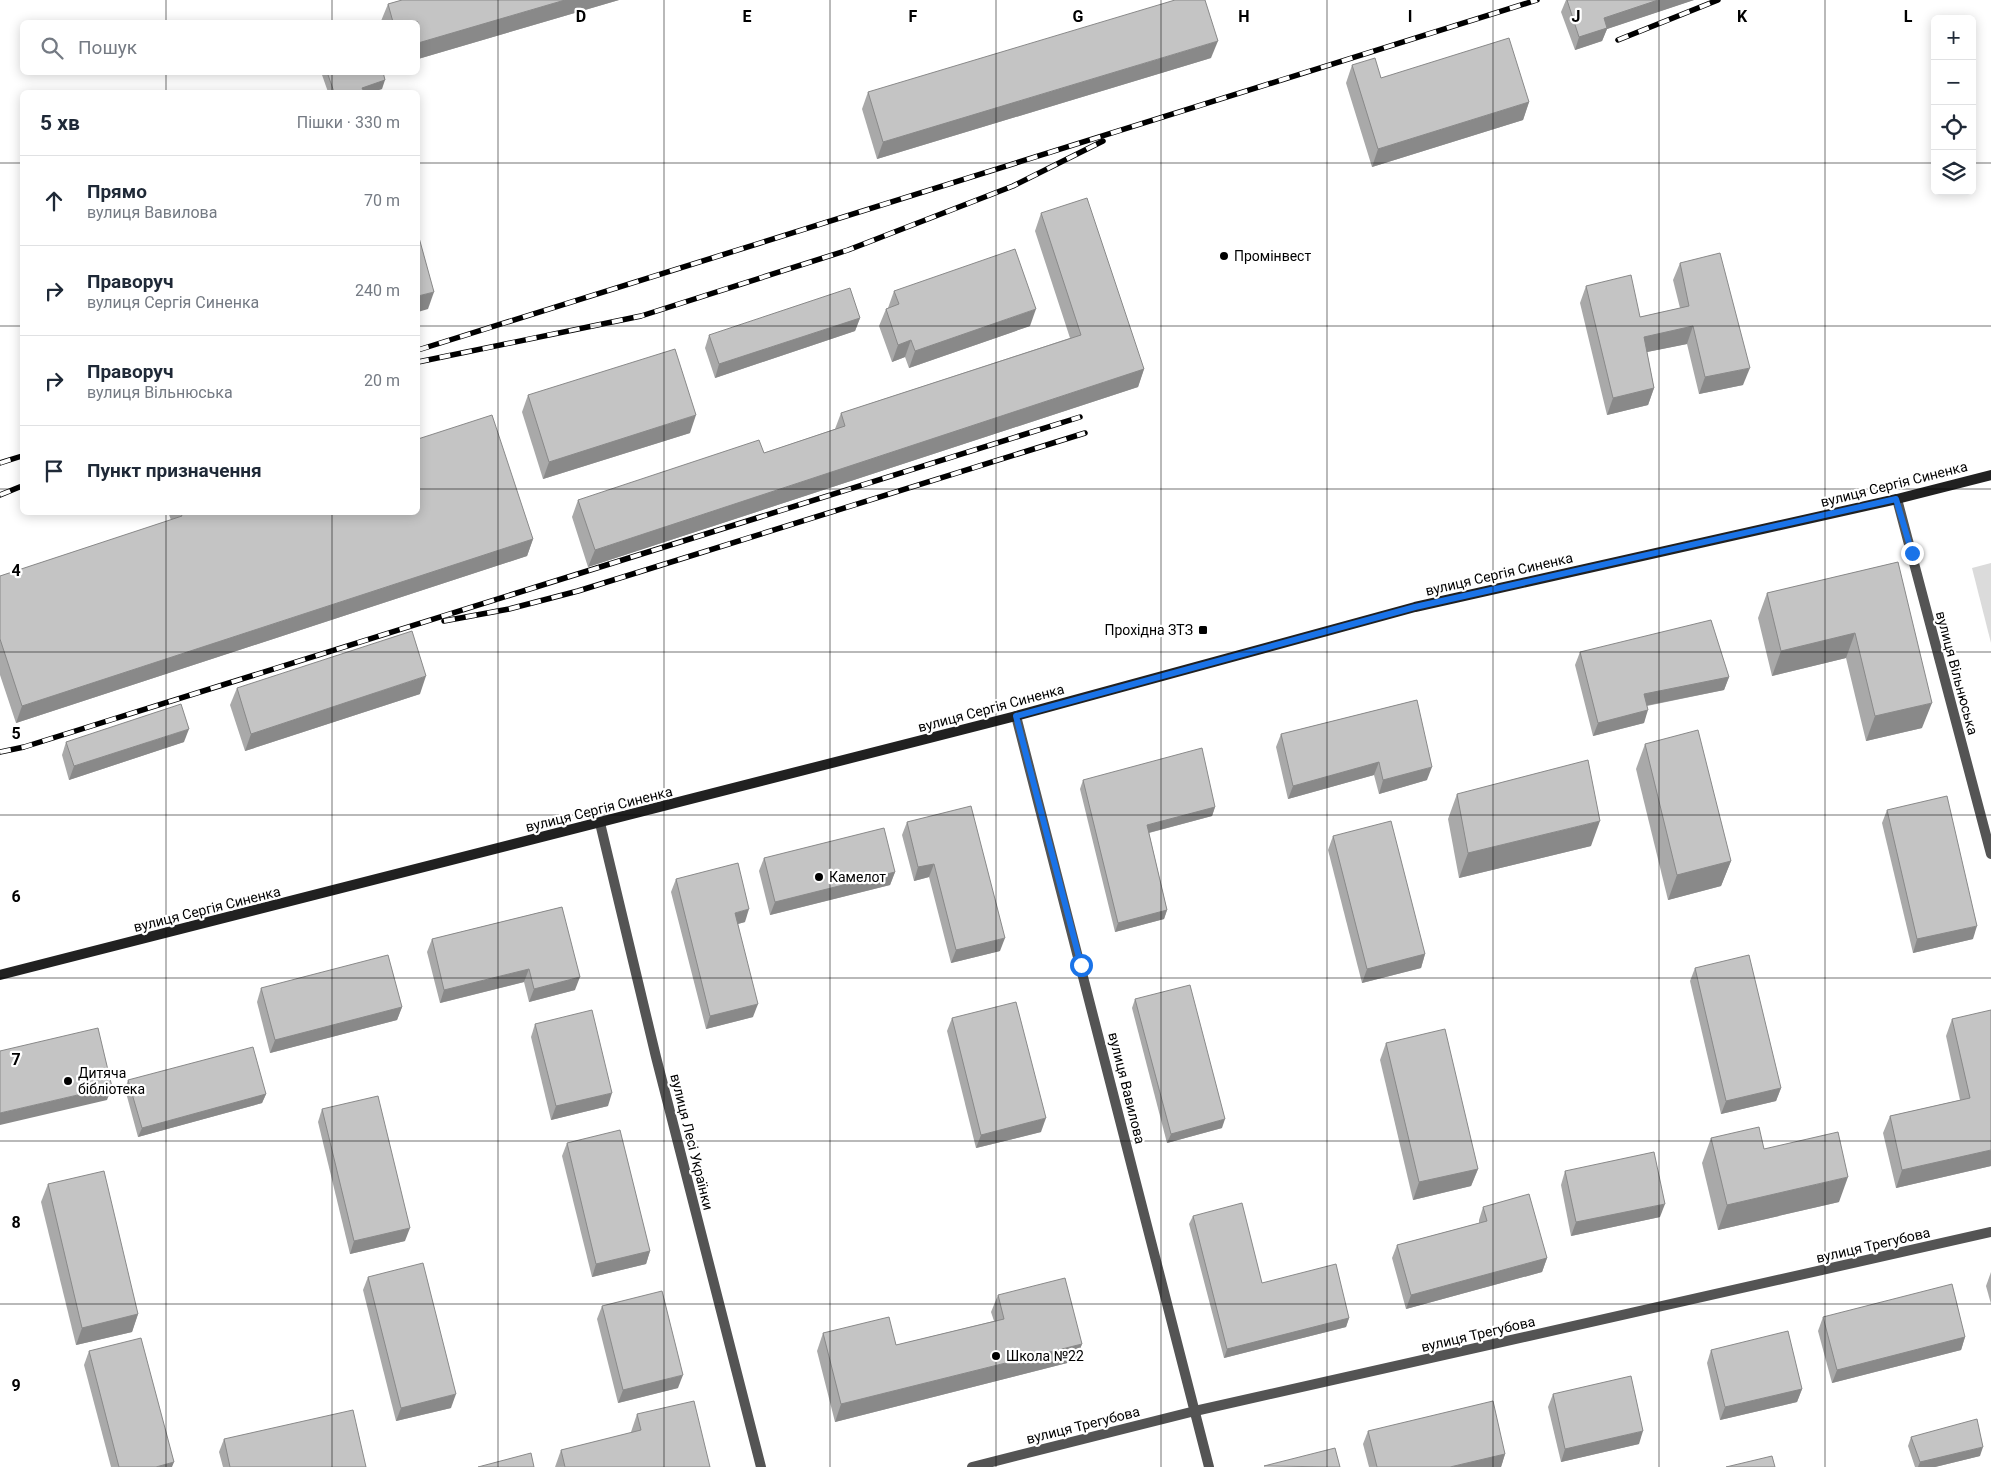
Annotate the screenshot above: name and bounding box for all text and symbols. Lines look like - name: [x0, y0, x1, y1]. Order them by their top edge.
- text: D: [576, 7, 586, 26]
- text: E: [743, 7, 752, 26]
- text: F: [909, 7, 918, 26]
- text: G: [1073, 7, 1084, 26]
- text: H: [1238, 7, 1250, 26]
- text: I: [1408, 7, 1412, 26]
- text: J: [1572, 7, 1580, 26]
- text: K: [1737, 7, 1748, 26]
- text: L: [1904, 7, 1913, 26]
- map controls: [1931, 15, 1976, 195]
- button: +: [1931, 15, 1976, 60]
- search box: [20, 20, 420, 75]
- icon: search: [38, 34, 66, 62]
- text: Пошук: [78, 36, 137, 59]
- button: −: [1931, 60, 1976, 105]
- button: locate: [1931, 105, 1976, 150]
- text: 5 хв: [40, 111, 80, 135]
- text: Пішки · 330 m: [297, 113, 400, 132]
- button: layers: [1931, 150, 1976, 195]
- text: Прямо: [87, 180, 147, 203]
- icon: ahead: [40, 187, 68, 215]
- text: 70 m: [364, 191, 400, 210]
- text: вулиця Вавилова: [87, 203, 217, 222]
- place label: Промінвест: [1234, 248, 1311, 264]
- marker: Промінвест: [1218, 250, 1230, 262]
- text: Праворуч: [87, 270, 173, 293]
- icon: right: [40, 277, 68, 305]
- text: 240 m: [355, 281, 400, 300]
- text: вулиця Сергія Синенка: [87, 293, 259, 312]
- text: Праворуч: [87, 360, 173, 383]
- icon: right: [40, 367, 68, 395]
- text: 20 m: [364, 371, 400, 390]
- text: вулиця Вільнюська: [87, 383, 233, 402]
- icon: arrive: [40, 457, 68, 485]
- street label: вулиця Сергія Синенка: [1819, 458, 1969, 510]
- text: Пункт призначення: [87, 459, 262, 482]
- route end: [1901, 542, 1924, 565]
- street label: вулиця Сергія Синенка: [1424, 549, 1574, 599]
- text: 4: [11, 561, 21, 580]
- street label: вулиця Вільнюська: [1933, 609, 1981, 737]
- place label: Прохідна ЗТЗ: [1104, 622, 1193, 638]
- marker: Прохідна ЗТЗ: [1197, 624, 1209, 636]
- street label: вулиця Сергія Синенка: [916, 681, 1066, 735]
- text: 5: [11, 724, 21, 743]
- street label: вулиця Сергія Синенка: [524, 783, 674, 835]
- place label: Камелот: [829, 869, 886, 885]
- marker: Камелот: [813, 871, 825, 883]
- street label: вулиця Сергія Синенка: [132, 883, 282, 935]
- text: 6: [11, 887, 21, 906]
- route start: [1070, 954, 1093, 977]
- street label: вулиця Вавилова: [1105, 1031, 1149, 1145]
- text: 7: [11, 1050, 21, 1069]
- place label: Дитяча бібліотека: [78, 1065, 145, 1097]
- street label: вулиця Лесі Українки: [667, 1072, 717, 1212]
- marker: Дитяча бібліотека: [62, 1075, 74, 1087]
- text: 8: [11, 1213, 21, 1232]
- street label: вулиця Трегубова: [1814, 1224, 1932, 1266]
- street label: вулиця Трегубова: [1419, 1313, 1537, 1355]
- place label: Школа №22: [1006, 1348, 1084, 1364]
- marker: Школа №22: [990, 1350, 1002, 1362]
- text: 9: [11, 1376, 21, 1395]
- street label: вулиця Трегубова: [1025, 1403, 1141, 1447]

